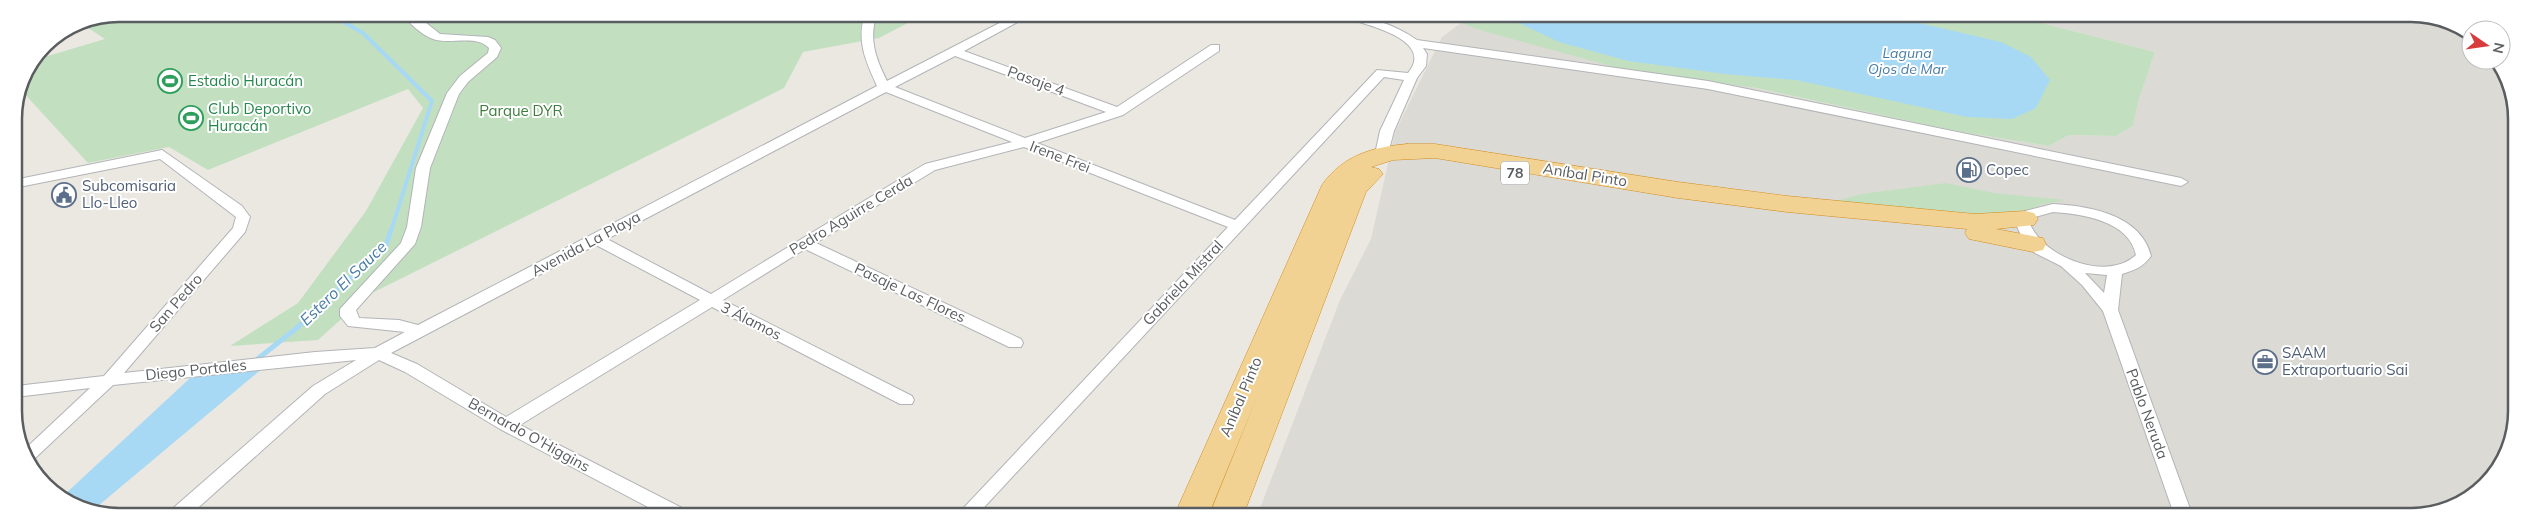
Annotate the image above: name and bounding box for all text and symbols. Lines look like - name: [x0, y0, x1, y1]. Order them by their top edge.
- north arrow: [2461, 20, 2511, 70]
- text: N: [2489, 41, 2509, 55]
- water label: Laguna Ojos de Mar: [1868, 44, 1947, 78]
- street label: Pasaje 4: [1005, 61, 1067, 100]
- sports icon: Estadio Huracán: [157, 68, 183, 94]
- place label: Estadio Huracán: [188, 71, 303, 90]
- place label: Club Deportivo Huracán: [208, 99, 311, 135]
- park label: Parque DYR: [479, 101, 563, 120]
- sports icon: Club Deportivo Huracán: [178, 105, 204, 131]
- street label: Irene Frei: [1027, 136, 1093, 177]
- fuel station icon: Copec: [1956, 157, 1982, 183]
- street label: Aníbal Pinto: [1542, 158, 1628, 191]
- place label: Copec: [1986, 160, 2029, 179]
- road number: 78: [1501, 162, 1529, 184]
- street label: Pedro Aguirre Cerda: [786, 170, 916, 259]
- place label: Subcomisaria Llo-Lleo: [82, 176, 176, 212]
- public building icon: Subcomisaria Llo-Lleo: [51, 182, 77, 208]
- street label: Avenida La Playa: [528, 207, 644, 280]
- water label: Estero El Sauce: [295, 236, 391, 329]
- street label: Gabriela Mistral: [1138, 236, 1227, 329]
- street label: Pasaje Las Flores: [852, 258, 969, 327]
- street label: San Pedro: [145, 269, 206, 336]
- street label: 3 Álamos: [718, 297, 785, 344]
- place label: SAAM Extraportuario Sai: [2282, 343, 2408, 379]
- office icon: SAAM Extraportuario Sai: [2252, 349, 2278, 375]
- street label: Aníbal Pinto: [1215, 354, 1266, 440]
- street label: Diego Portales: [144, 355, 248, 384]
- street label: Pablo Neruda: [2122, 366, 2173, 462]
- street label: Bernardo O'Higgins: [465, 393, 593, 476]

